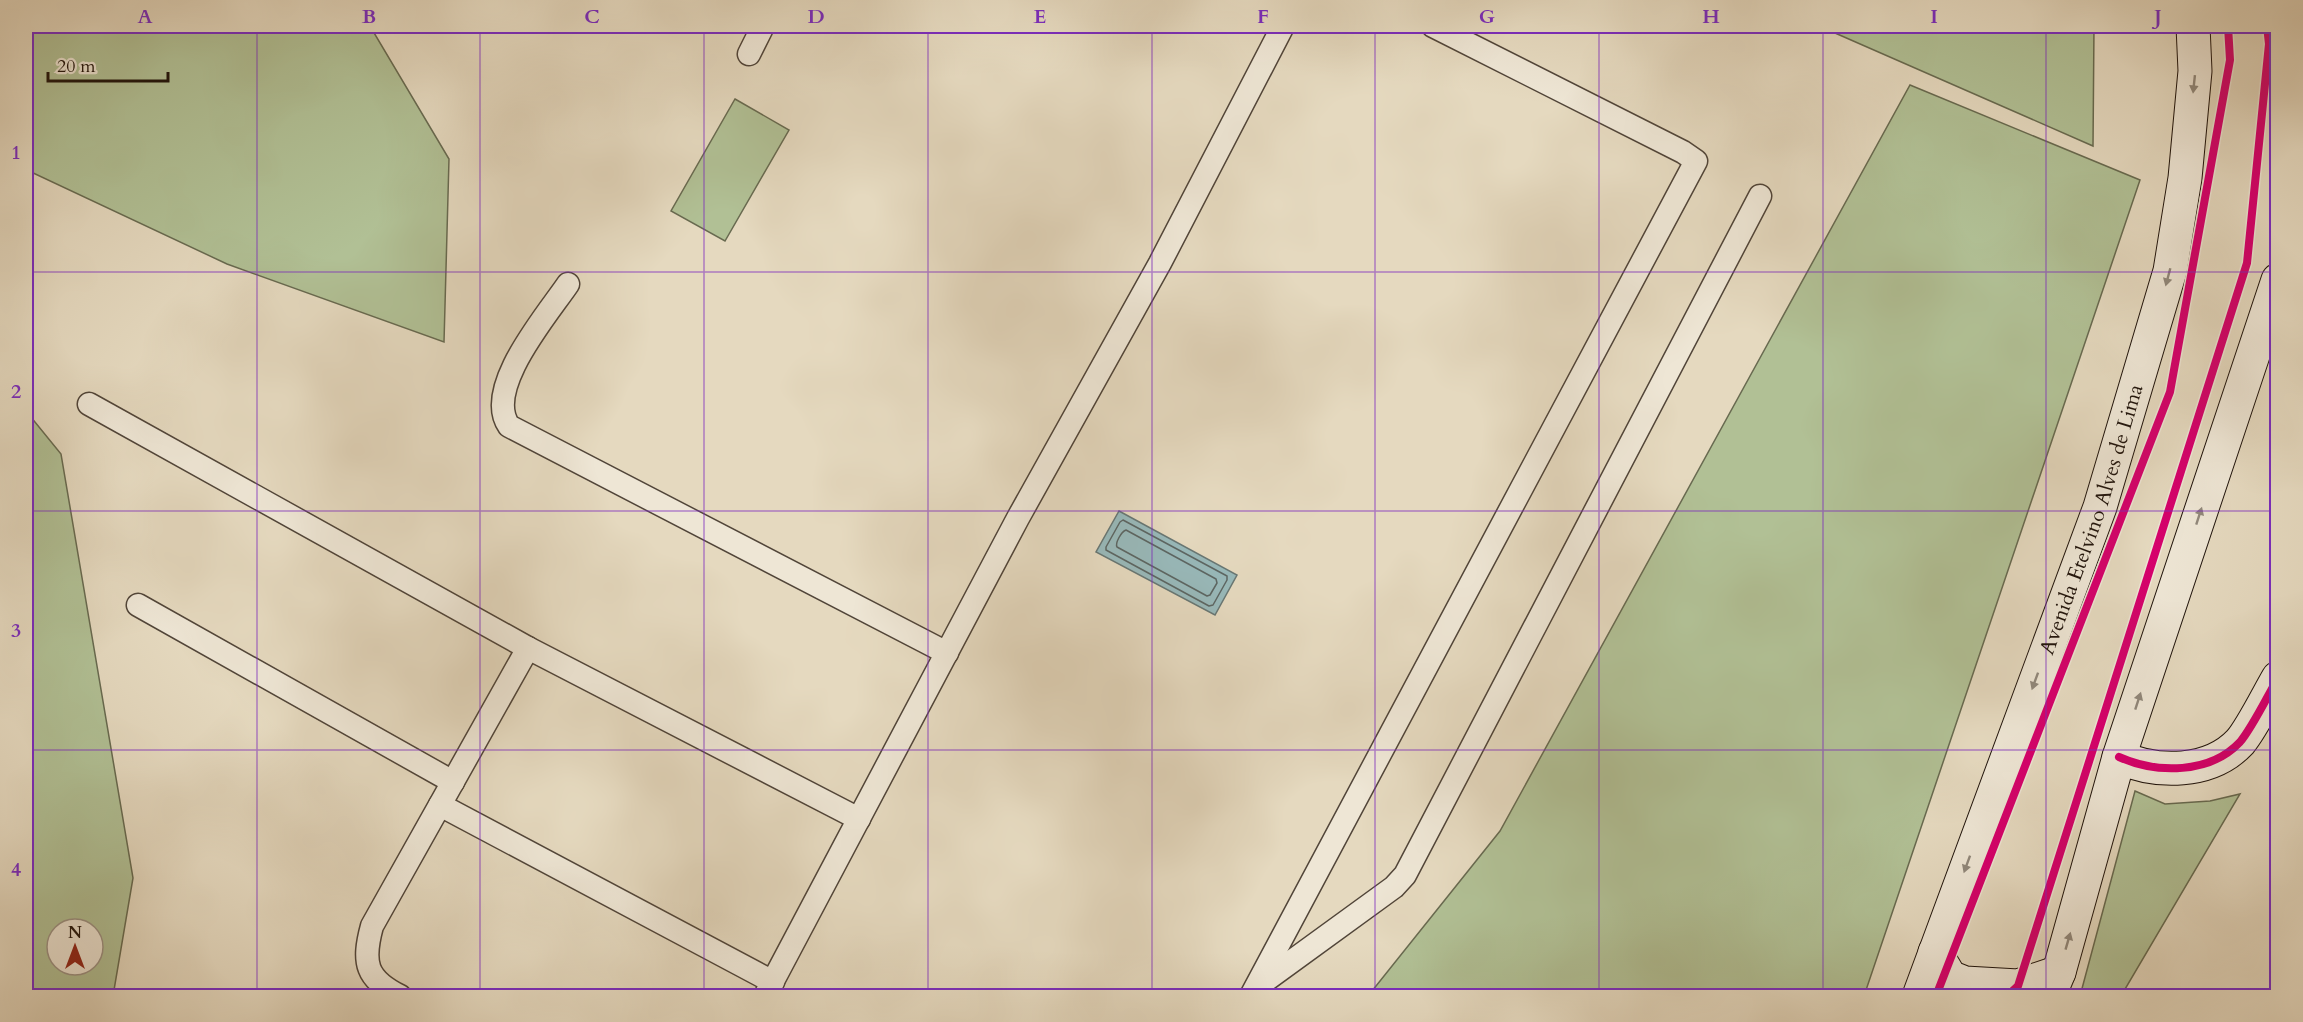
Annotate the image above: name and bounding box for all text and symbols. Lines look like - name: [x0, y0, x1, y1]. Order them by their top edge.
- text: A: [137, 3, 153, 30]
- text: B: [362, 3, 376, 30]
- text: C: [584, 3, 600, 30]
- text: D: [807, 3, 825, 30]
- text: E: [1034, 3, 1046, 30]
- text: F: [1257, 3, 1269, 30]
- text: G: [1479, 3, 1495, 30]
- text: H: [1702, 3, 1720, 30]
- text: I: [1930, 3, 1938, 30]
- text: J: [2151, 3, 2162, 30]
- scale bar: [48, 45, 168, 83]
- text: 20 m: [57, 54, 96, 79]
- one-way arrow: [2189, 74, 2199, 93]
- text: 1: [11, 139, 21, 166]
- one-way arrow: [2163, 268, 2173, 286]
- text: 2: [11, 378, 21, 405]
- street label: Avenida Etelvino Alves de Lima: [2032, 381, 2150, 659]
- one-way arrow: [2195, 507, 2205, 525]
- text: 3: [11, 617, 21, 644]
- one-way arrow: [2030, 673, 2040, 691]
- one-way arrow: [2134, 692, 2143, 710]
- one-way arrow: [1962, 855, 1972, 873]
- text: 4: [11, 856, 21, 883]
- north arrow: [45, 917, 105, 977]
- text: N: [68, 922, 82, 944]
- one-way arrow: [2064, 932, 2073, 950]

